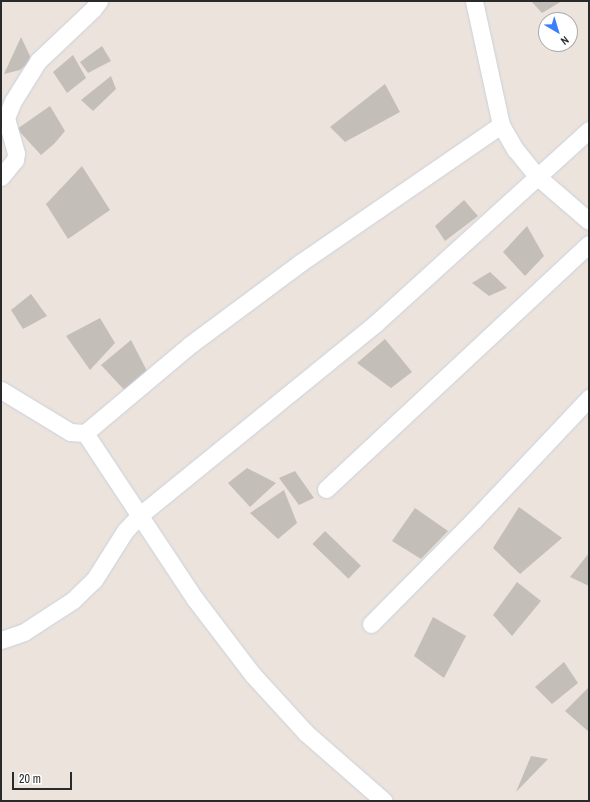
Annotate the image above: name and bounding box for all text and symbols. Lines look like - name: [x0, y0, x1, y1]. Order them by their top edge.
- north arrow: [538, 12, 578, 52]
- text: N: [558, 33, 572, 48]
- scale bar: [14, 764, 74, 790]
- text: 20 m: [19, 771, 41, 787]

